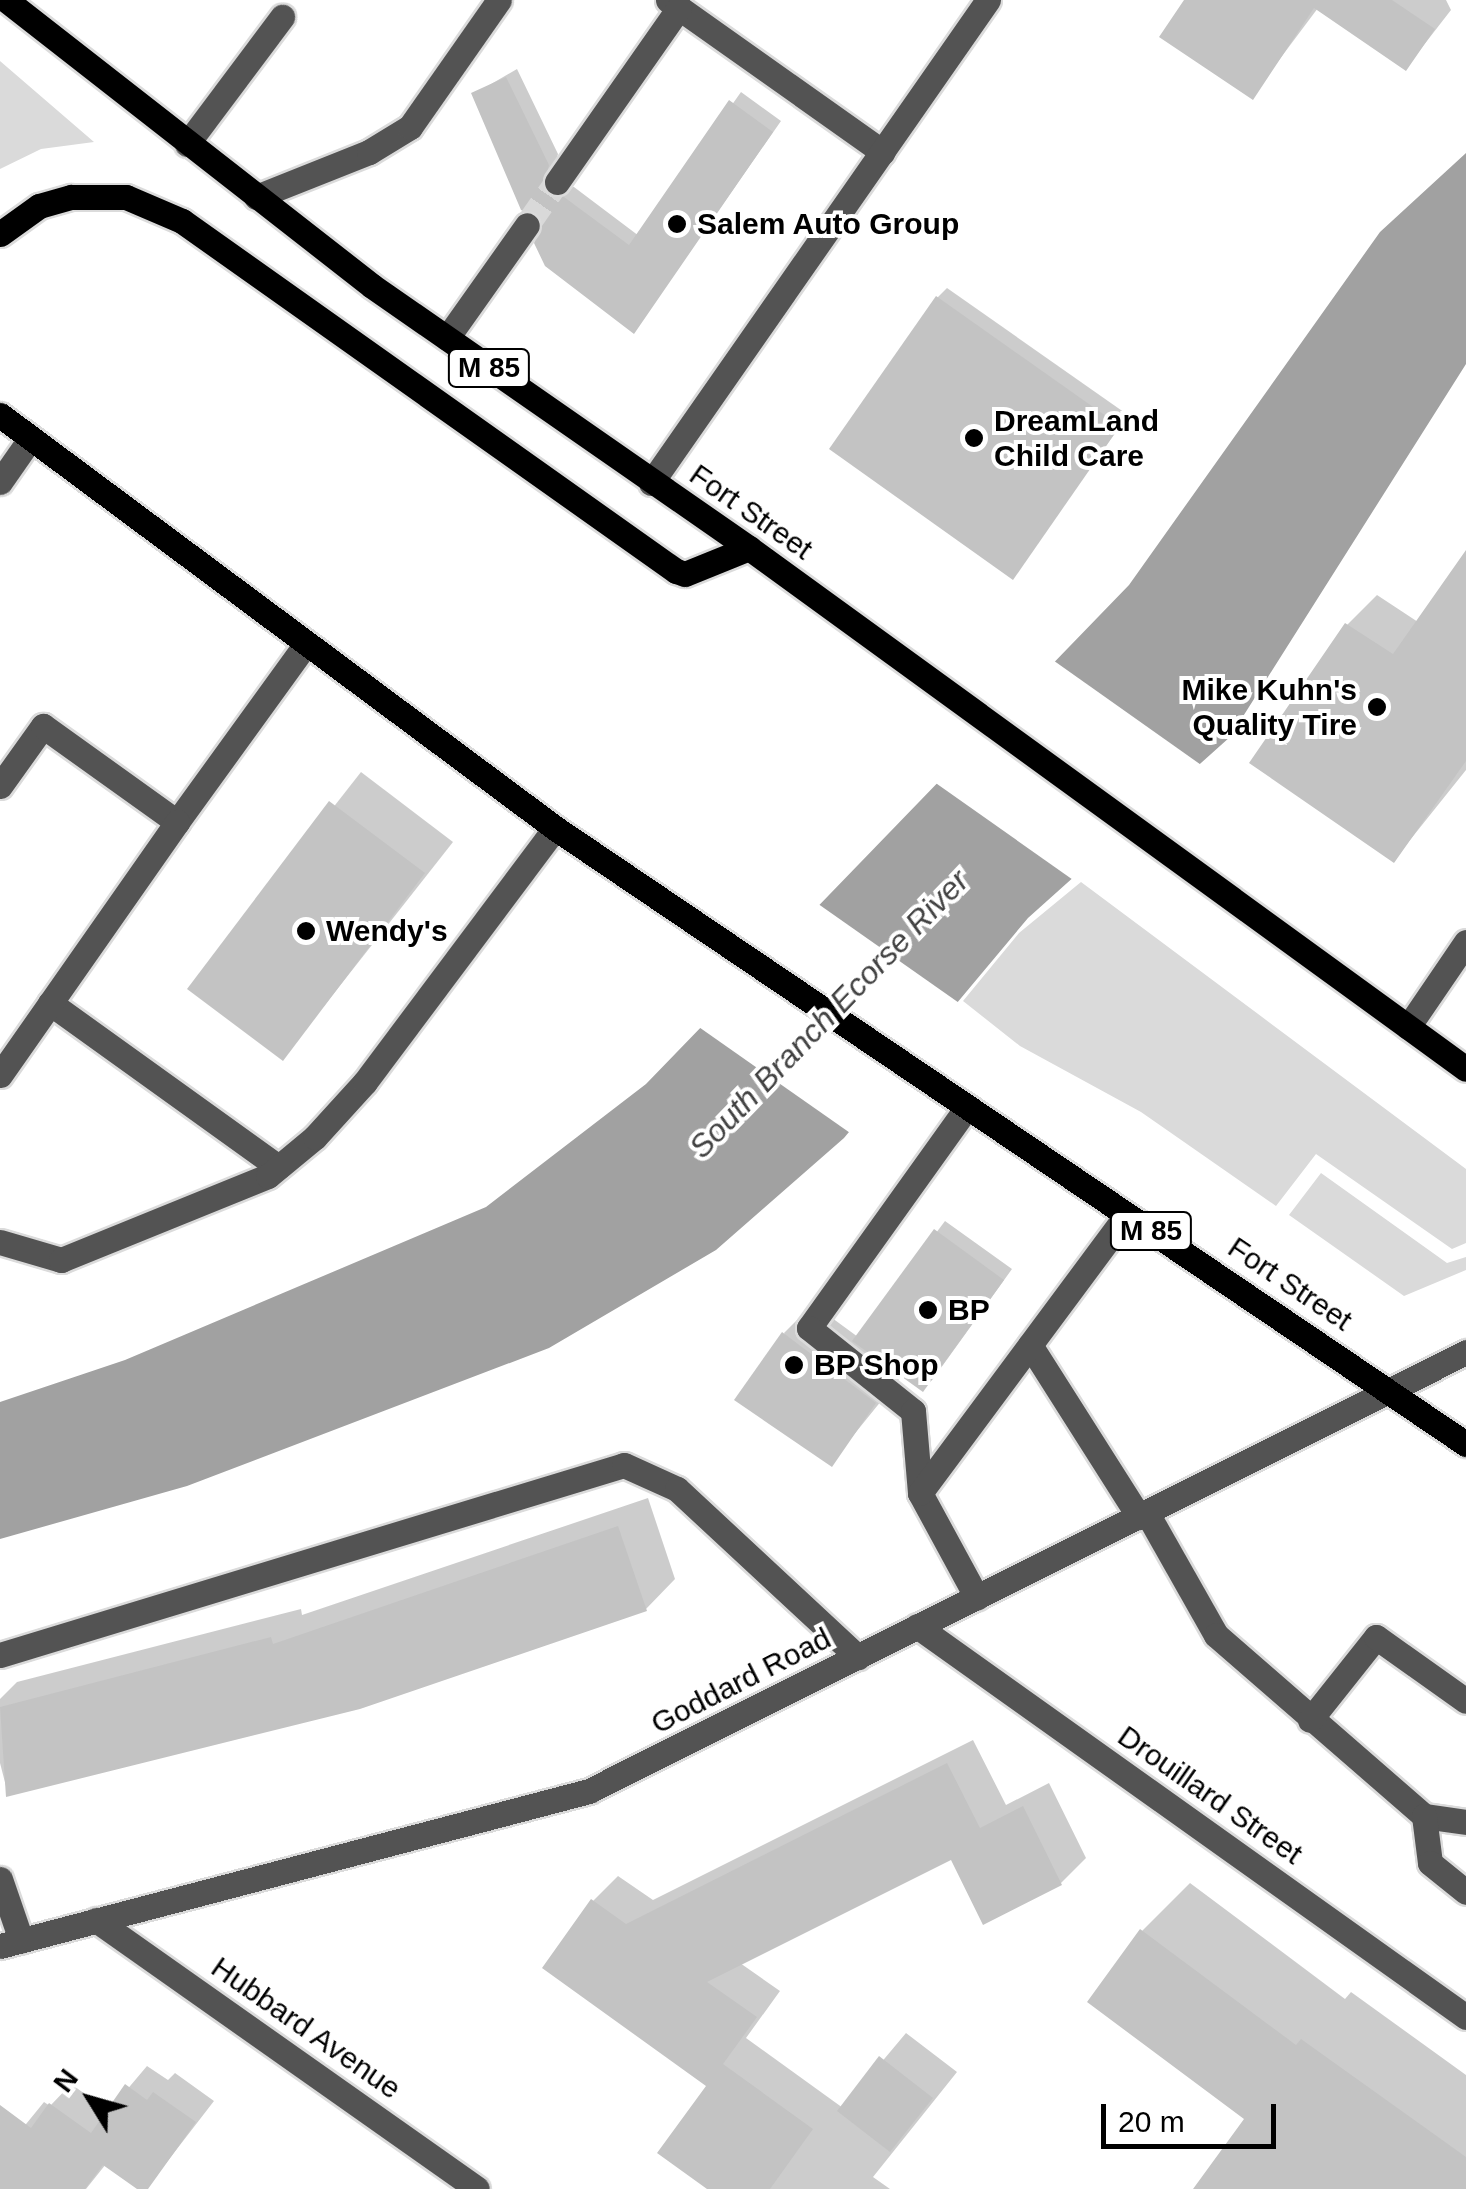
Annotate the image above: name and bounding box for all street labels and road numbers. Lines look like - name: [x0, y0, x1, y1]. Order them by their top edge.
- road number: M 85: [446, 345, 532, 391]
- street label: Fort Street: [683, 457, 819, 567]
- road number: M 85: [1108, 1208, 1194, 1254]
- street label: Fort Street: [1221, 1229, 1359, 1339]
- street label: Goddard Road: [645, 1620, 837, 1742]
- street label: Drouillard Street: [1111, 1718, 1309, 1872]
- street label: Hubbard Avenue: [204, 1949, 408, 2107]

